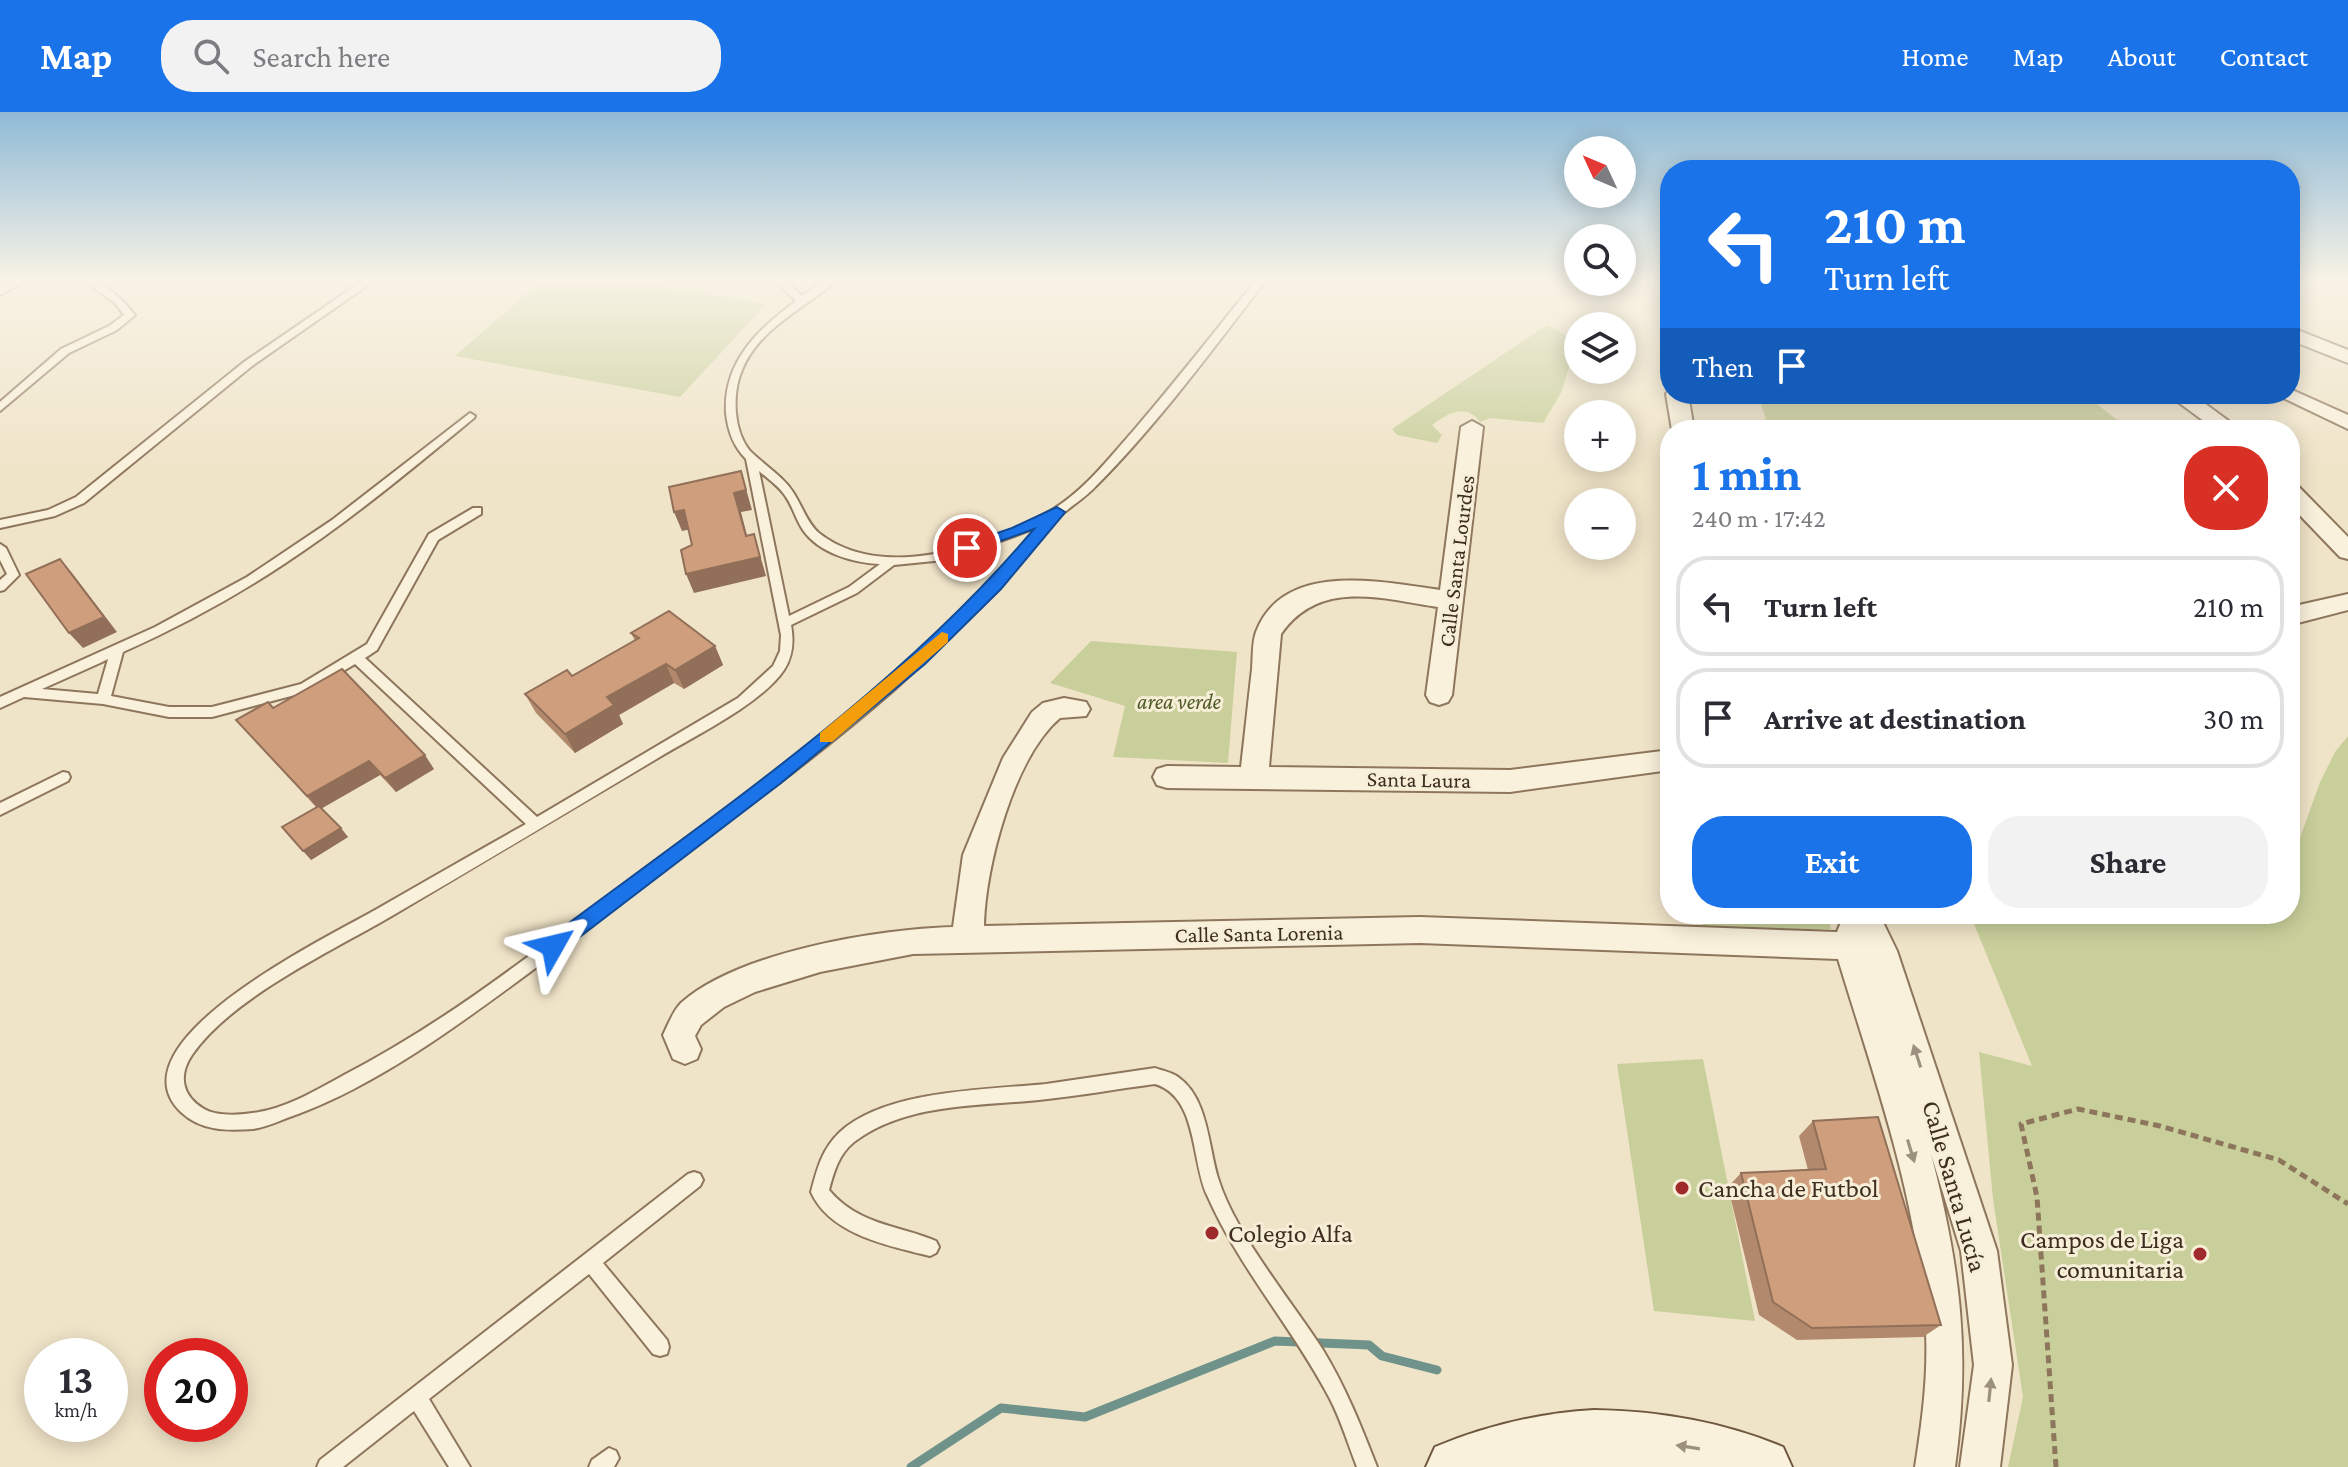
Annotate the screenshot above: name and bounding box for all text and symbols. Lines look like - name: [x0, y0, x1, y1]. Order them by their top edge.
- search box: [161, 20, 721, 92]
- icon: search: [189, 34, 233, 78]
- text: Map: [40, 35, 113, 77]
- text: Search here: [253, 40, 390, 73]
- text: Home: [1902, 41, 1969, 72]
- text: Map: [2013, 41, 2064, 72]
- text: About: [2108, 41, 2176, 72]
- text: Contact: [2220, 41, 2308, 72]
- north arrow: [1564, 136, 1636, 208]
- map controls: [1564, 136, 1636, 560]
- icon: left: [1692, 192, 1796, 296]
- text: 210 m: [1824, 193, 1966, 255]
- button: search: [1564, 224, 1636, 296]
- text: Turn left: [1824, 258, 1949, 298]
- button: layers: [1564, 312, 1636, 384]
- icon: arrive: [1770, 344, 1814, 388]
- text: Then: [1692, 350, 1754, 383]
- button: +: [1564, 400, 1636, 472]
- button: close: [2184, 446, 2268, 530]
- text: 1 min: [1692, 447, 1801, 500]
- street label: Calle Santa Lourdes: [1434, 474, 1479, 648]
- button: −: [1564, 488, 1636, 560]
- text: 240 m · 17:42: [1692, 504, 1826, 533]
- pin: [933, 514, 1001, 582]
- icon: arrive: [945, 526, 989, 570]
- icon: left: [1696, 584, 1740, 628]
- text: Turn left: [1764, 590, 1877, 623]
- text: 210 m: [2193, 590, 2264, 623]
- park label: area verde: [1137, 689, 1222, 714]
- icon: arrive: [1696, 696, 1740, 740]
- text: Arrive at destination: [1764, 702, 2026, 735]
- text: 30 m: [2203, 702, 2264, 735]
- street label: Santa Laura: [1367, 766, 1471, 793]
- button: Exit: [1692, 816, 1972, 908]
- button: Share: [1988, 816, 2268, 908]
- position arrow: [511, 904, 595, 988]
- street label: Calle Santa Lorenia: [1174, 920, 1344, 947]
- one-way arrow: [1910, 1044, 1922, 1068]
- street label: Calle Santa Lucía: [1916, 1097, 1993, 1275]
- one-way arrow: [1905, 1139, 1918, 1163]
- place label: Cancha de Futbol: [1698, 1174, 1879, 1203]
- marker: Cancha de Futbol: [1673, 1179, 1691, 1197]
- place label: Colegio Alfa: [1228, 1219, 1353, 1248]
- marker: Colegio Alfa: [1203, 1224, 1221, 1242]
- place label: Campos de Liga comunitaria: [2020, 1225, 2184, 1284]
- marker: Campos de Liga comunitaria: [2191, 1245, 2209, 1263]
- speed limit sign: 20: [144, 1338, 248, 1442]
- text: 13: [59, 1357, 93, 1402]
- one-way arrow: [1983, 1377, 1996, 1402]
- text: km/h: [54, 1399, 98, 1421]
- one-way arrow: [1675, 1440, 1700, 1452]

